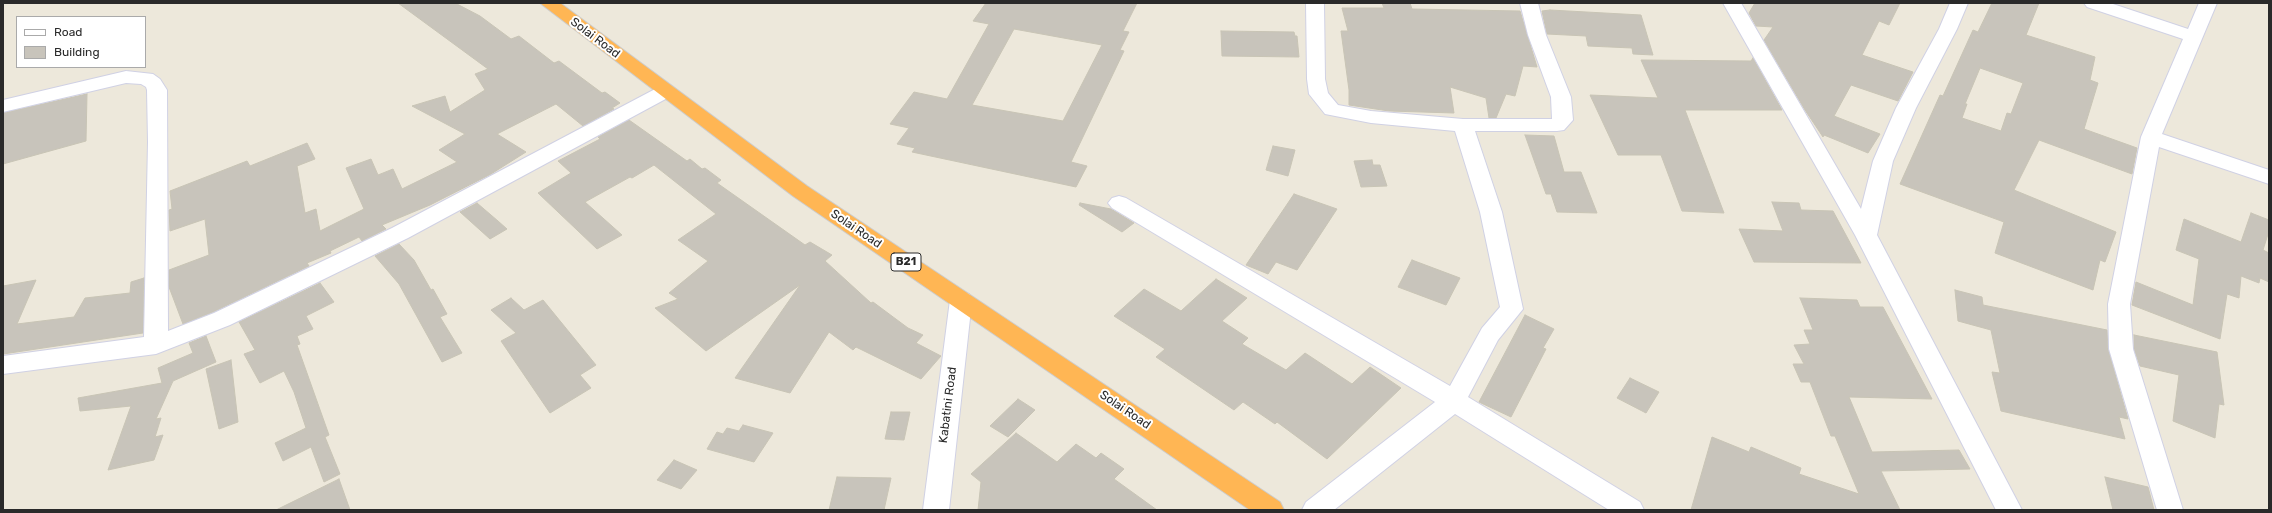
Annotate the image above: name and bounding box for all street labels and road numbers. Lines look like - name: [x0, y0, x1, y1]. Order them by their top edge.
- street label: Solai Road: [567, 15, 623, 61]
- street label: Solai Road: [828, 207, 884, 251]
- road number: B21: [891, 253, 921, 271]
- street label: Kabatini Road: [936, 366, 960, 444]
- street label: Solai Road: [1097, 388, 1153, 432]

